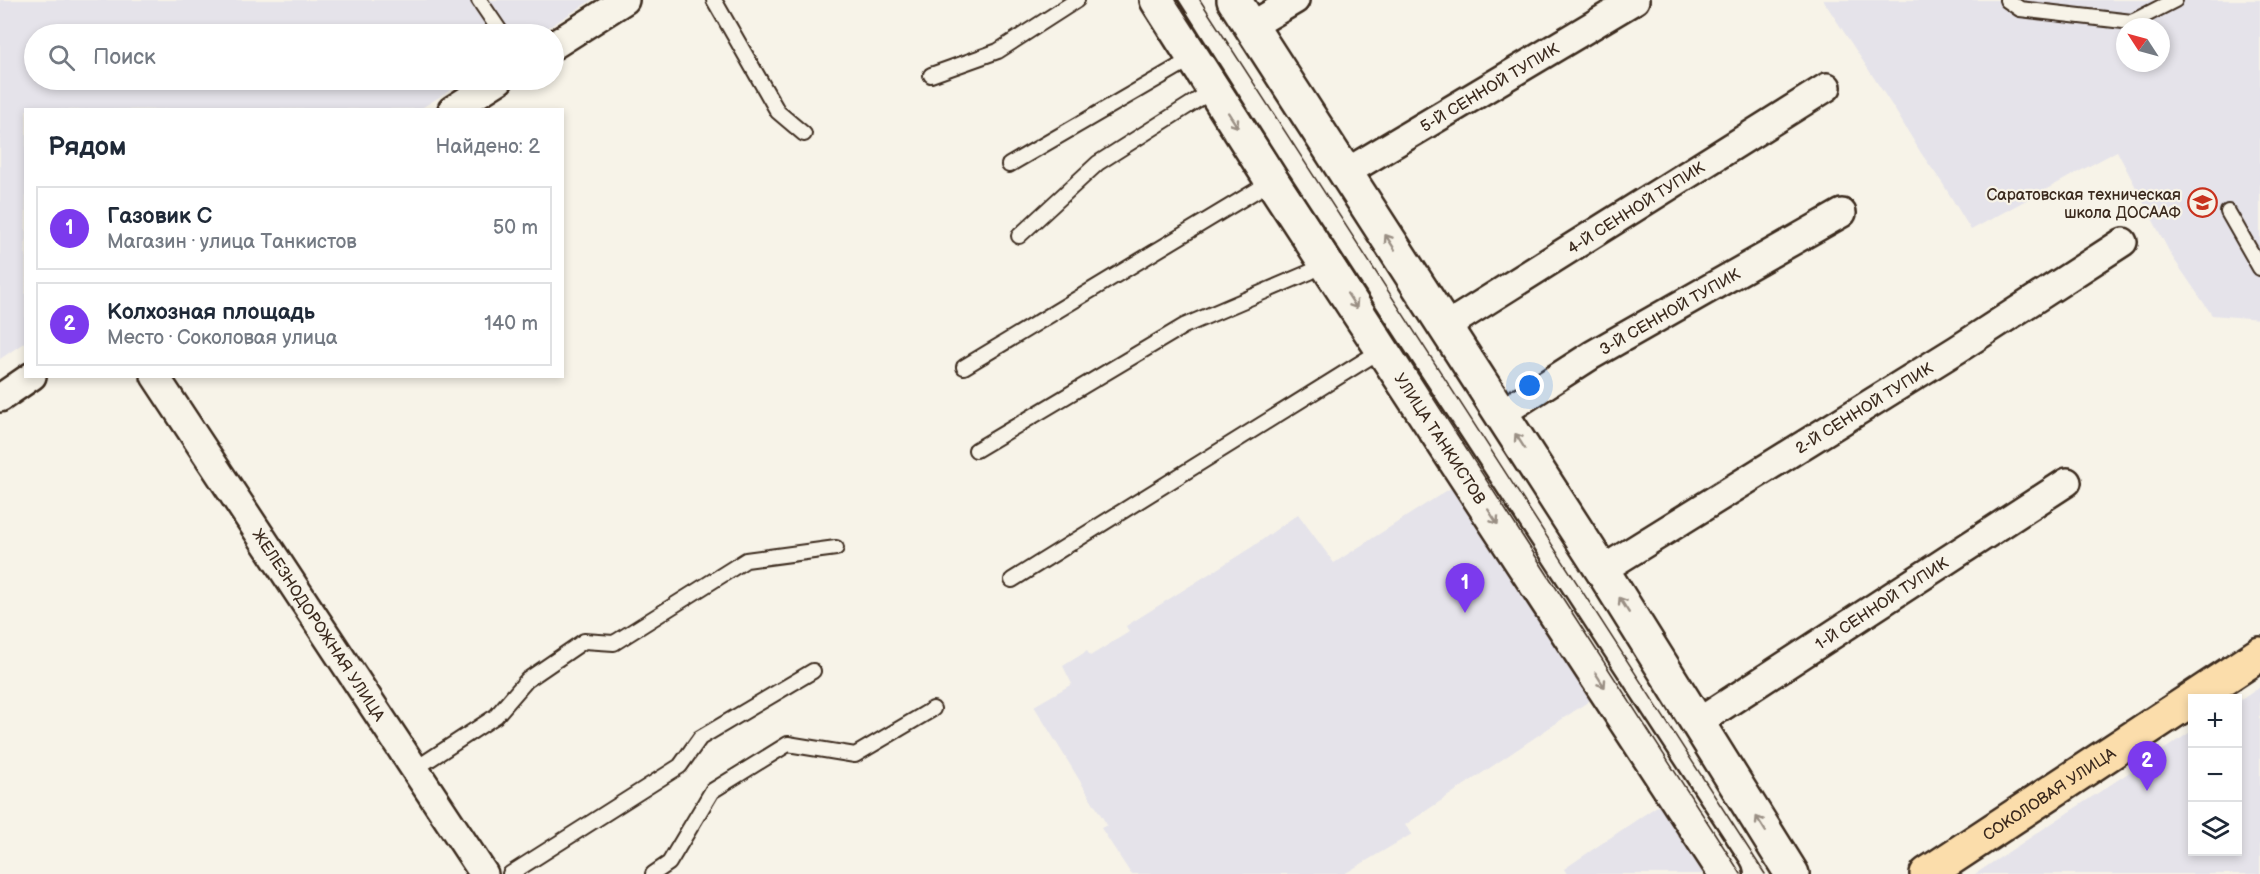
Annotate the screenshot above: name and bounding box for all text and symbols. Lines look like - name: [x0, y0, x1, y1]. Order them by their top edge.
- north arrow: [2116, 18, 2170, 72]
- search box: [24, 24, 564, 90]
- street label: 5-Й СЕННОЙ ТУПИК: [1417, 39, 1563, 137]
- icon: search: [45, 41, 78, 74]
- text: Поиск: [93, 44, 156, 71]
- one-way arrow: [1227, 112, 1240, 129]
- text: Рядом: [48, 132, 126, 163]
- text: Найдено: 2: [436, 135, 540, 159]
- street label: 4-Й СЕННОЙ ТУПИК: [1564, 158, 1709, 259]
- place label: Саратовская техническая школа ДОСААФ: [1986, 186, 2181, 223]
- school or university icon: Саратовская техническая школа ДОСААФ: [2186, 187, 2218, 219]
- text: Газовик С: [107, 203, 212, 230]
- text: 1: [65, 216, 74, 240]
- text: 50 m: [493, 216, 538, 240]
- text: Магазин · улица Танкистов: [107, 230, 357, 254]
- one-way arrow: [1384, 235, 1396, 251]
- street label: 3-Й СЕННОЙ ТУПИК: [1597, 265, 1744, 360]
- one-way arrow: [1346, 292, 1358, 309]
- text: Колхозная площадь: [107, 299, 315, 326]
- text: 2: [64, 312, 75, 336]
- text: 140 m: [484, 312, 538, 336]
- text: Место · Соколовая улица: [107, 326, 338, 350]
- street label: 2-Й СЕННОЙ ТУПИК: [1792, 359, 1937, 459]
- street label: УЛИЦА ТАНКИСТОВ: [1389, 370, 1489, 508]
- your location: [1515, 371, 1544, 400]
- one-way arrow: [1513, 433, 1525, 450]
- one-way arrow: [1487, 508, 1499, 525]
- street label: ЖЕЛЕЗНОДОРОЖНАЯ УЛИЦА: [248, 526, 389, 725]
- street label: 1-Й СЕННОЙ ТУПИК: [1812, 554, 1953, 654]
- pin: 1: [1446, 564, 1484, 613]
- one-way arrow: [1618, 597, 1631, 614]
- one-way arrow: [1593, 672, 1606, 689]
- map controls: [2188, 694, 2242, 856]
- button: +: [2188, 694, 2242, 748]
- pin: 2: [2128, 742, 2166, 791]
- street label: СОКОЛОВАЯ УЛИЦА: [1980, 744, 2120, 845]
- button: −: [2188, 748, 2242, 802]
- button: layers: [2188, 802, 2242, 856]
- one-way arrow: [1754, 816, 1766, 833]

